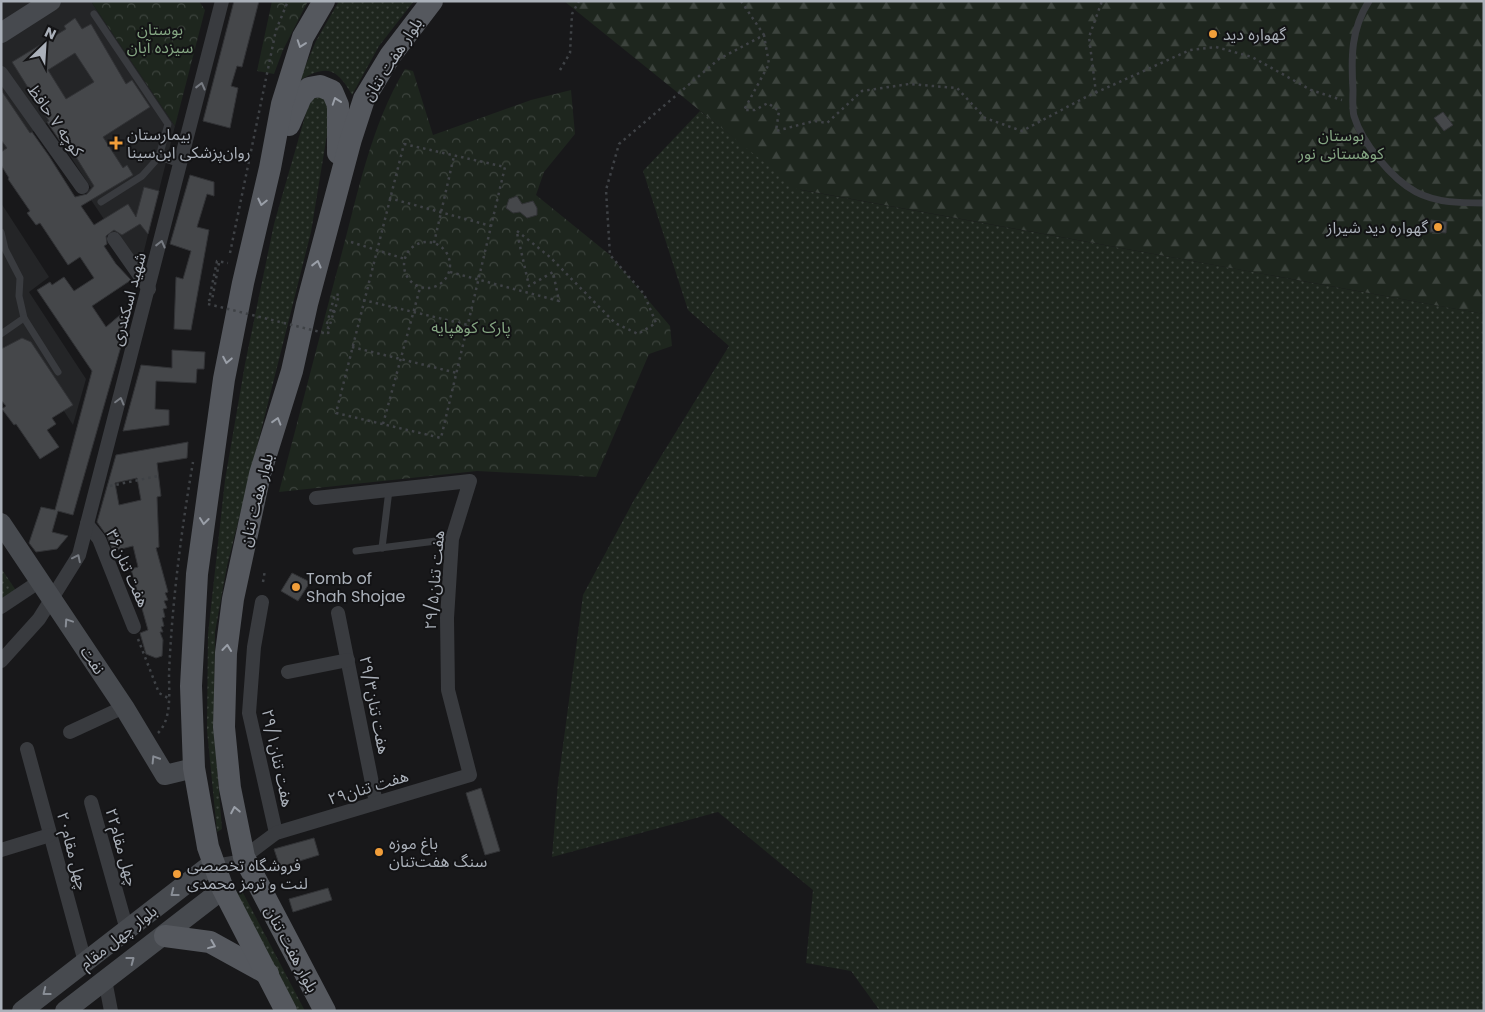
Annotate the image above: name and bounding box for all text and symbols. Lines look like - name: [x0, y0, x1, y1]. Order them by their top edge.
- street label: بلوار هفت تنان: [357, 13, 428, 106]
- park label: بوستان سیزده آبان: [127, 18, 193, 59]
- north arrow: [20, 20, 70, 70]
- text: N: [41, 22, 59, 45]
- place label: گهواره دید: [1223, 23, 1286, 46]
- marker: گهواره دید: [1207, 28, 1219, 40]
- one-way arrow: [297, 39, 307, 48]
- street label: کوچه ۷ حافظ: [22, 79, 89, 161]
- one-way arrow: [195, 83, 205, 91]
- one-way arrow: [332, 97, 342, 106]
- place label: بیمارستان روان‌پزشکی ابن‌سینا: [127, 123, 251, 164]
- park label: بوستان کوهستانی نور: [1297, 124, 1384, 165]
- marker: بیمارستان روان‌پزشکی ابن‌سینا: [109, 136, 123, 150]
- one-way arrow: [258, 197, 268, 205]
- place label: گهواره دید شیراز: [1326, 216, 1428, 239]
- marker: گهواره دید شیراز: [1432, 221, 1444, 233]
- one-way arrow: [155, 239, 166, 248]
- street label: شهید اسکندری: [105, 250, 152, 348]
- one-way arrow: [311, 260, 321, 268]
- park label: پارک کوهپایه: [431, 316, 511, 339]
- one-way arrow: [223, 356, 233, 365]
- one-way arrow: [114, 398, 124, 406]
- one-way arrow: [271, 418, 281, 426]
- street label: بلوار هفت تنان: [234, 451, 279, 549]
- one-way arrow: [199, 517, 210, 525]
- street label: هفت تنان۳۶: [100, 526, 155, 611]
- street label: ۲۹/۵هفت تنان: [419, 529, 450, 631]
- one-way arrow: [70, 554, 80, 563]
- place label: Tomb of Shah Shojae: [306, 567, 406, 608]
- marker: Tomb of Shah Shojae: [290, 581, 302, 593]
- one-way arrow: [64, 618, 74, 627]
- street label: نفت: [75, 642, 110, 679]
- one-way arrow: [221, 644, 232, 652]
- street label: ۲۹/۳هفت تنان: [354, 654, 395, 756]
- street label: ۲۹/۱هفت تنان: [256, 707, 299, 809]
- one-way arrow: [152, 755, 161, 765]
- street label: هفت تنان۲۹: [325, 764, 411, 811]
- street label: چهل مقام۲۲: [98, 805, 144, 889]
- one-way arrow: [230, 805, 240, 814]
- street label: چهل مقام۲۰: [50, 809, 94, 893]
- place label: باغ‌ موزه سنگ هفت‌تنان: [389, 832, 487, 873]
- marker: باغ‌ موزه سنگ هفت‌تنان: [373, 846, 385, 858]
- place label: فروشگاه تخصصی لنت و ترمز محمدی: [187, 854, 308, 895]
- marker: فروشگاه تخصصی لنت و ترمز محمدی: [171, 868, 183, 880]
- one-way arrow: [171, 887, 180, 895]
- street label: بلوار چهل مقام: [75, 900, 163, 976]
- street label: بلوار هفت تنان: [259, 902, 324, 997]
- one-way arrow: [207, 939, 216, 949]
- one-way arrow: [126, 957, 135, 966]
- one-way arrow: [43, 987, 52, 995]

